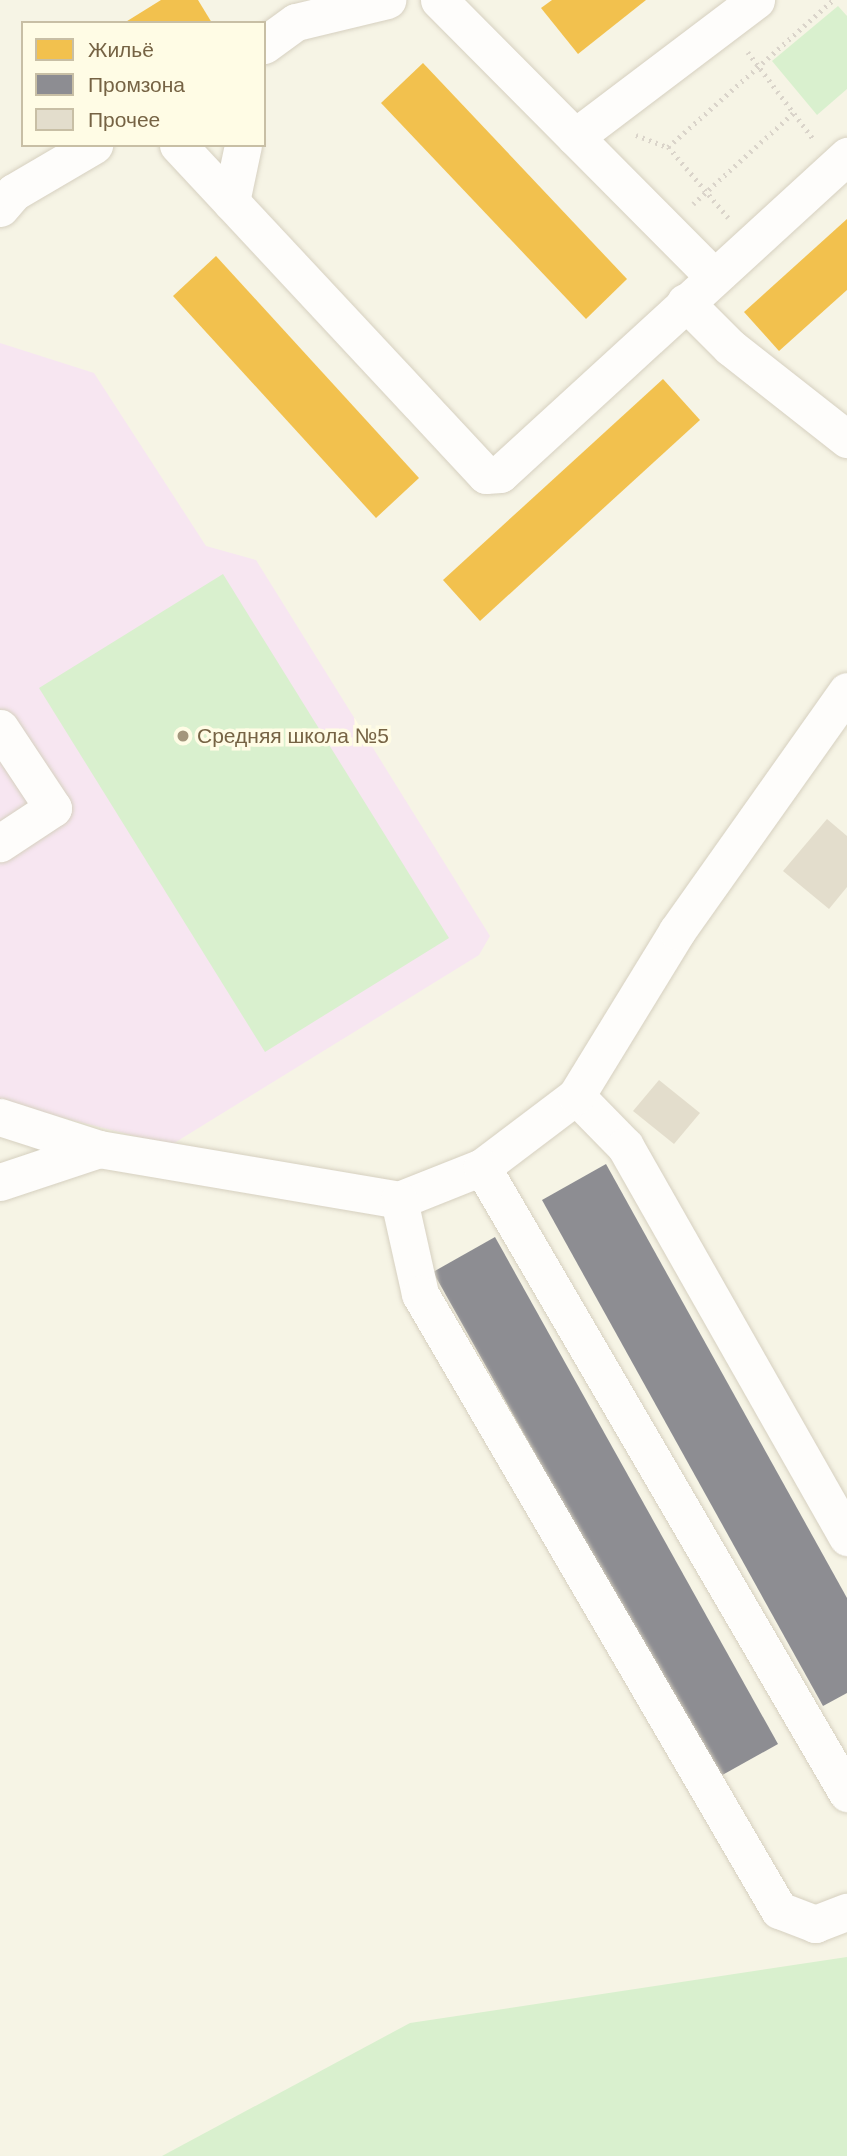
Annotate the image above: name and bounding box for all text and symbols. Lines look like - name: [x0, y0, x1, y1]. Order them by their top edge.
- legend: [21, 21, 266, 147]
- text: Жильё: [88, 38, 154, 61]
- text: Промзона: [88, 73, 185, 96]
- text: Прочее: [88, 108, 160, 131]
- place label: Средняя школа №5: [197, 723, 389, 749]
- marker: Средняя школа №5: [175, 728, 191, 744]

